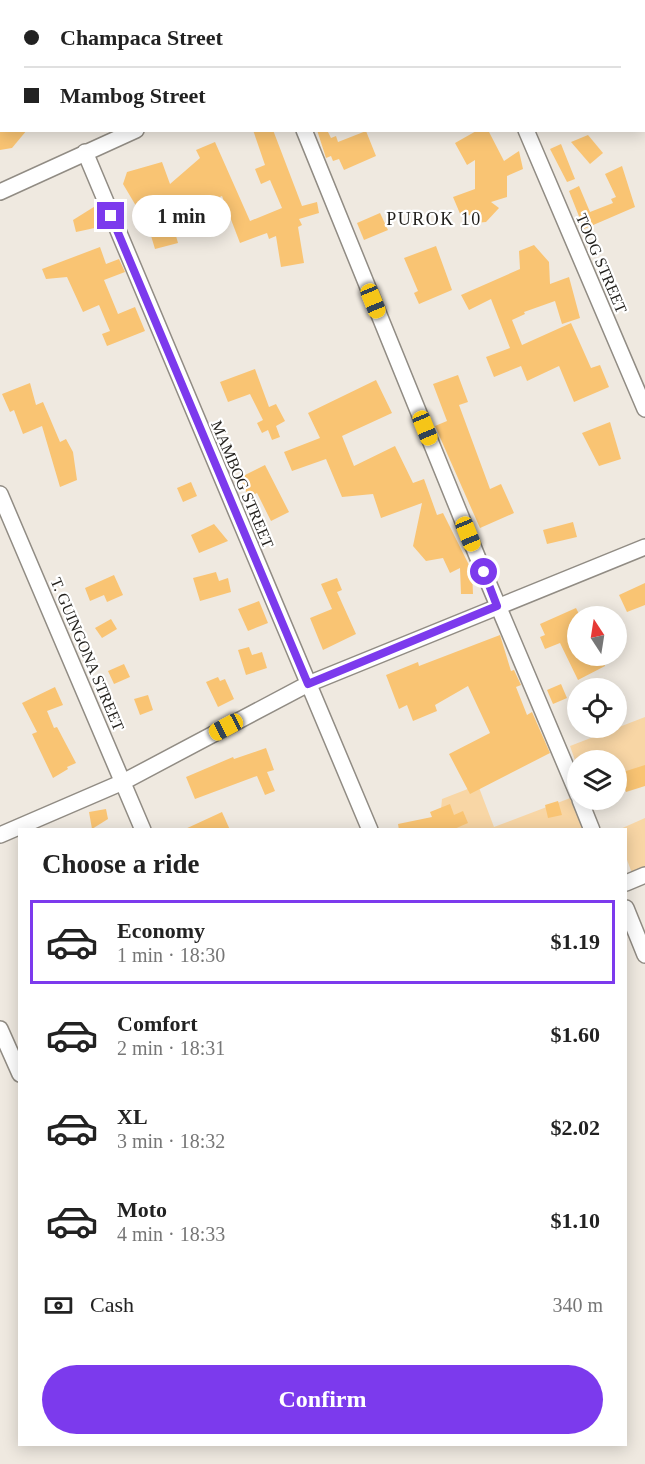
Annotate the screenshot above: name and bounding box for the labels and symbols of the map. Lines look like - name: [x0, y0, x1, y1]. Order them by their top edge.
- callout: 1 min: [132, 195, 231, 237]
- route end: [97, 202, 124, 229]
- district label: PUROK 10: [386, 209, 482, 229]
- street label: TOOG STREET: [573, 211, 630, 316]
- car: [358, 281, 388, 321]
- car: [410, 408, 440, 448]
- street label: MAMBOG STREET: [208, 418, 277, 551]
- car: [453, 514, 483, 554]
- route start: [470, 558, 497, 585]
- street label: T. GUINGONA STREET: [48, 575, 128, 733]
- north arrow: [567, 606, 627, 666]
- car: [206, 711, 246, 743]

